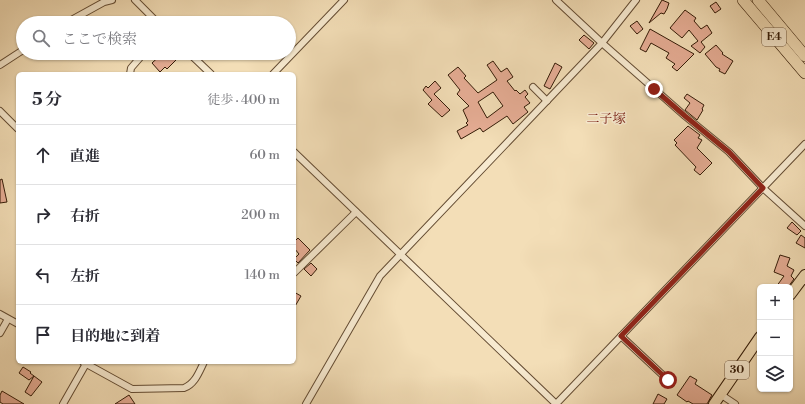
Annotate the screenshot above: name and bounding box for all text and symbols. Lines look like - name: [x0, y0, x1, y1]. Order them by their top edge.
- search box: [16, 16, 296, 60]
- icon: search: [30, 27, 52, 49]
- road number: E4: [762, 28, 786, 46]
- text: ここで検索: [62, 30, 137, 49]
- route end: [645, 80, 663, 98]
- text: 5 分: [32, 89, 62, 111]
- text: 徒歩 · 400 m: [207, 92, 280, 108]
- district label: 二子塚: [586, 111, 626, 127]
- icon: ahead: [32, 144, 54, 166]
- text: 直進: [70, 147, 100, 166]
- text: 60 m: [249, 147, 280, 163]
- icon: right: [32, 204, 54, 226]
- text: 右折: [70, 207, 100, 226]
- text: 200 m: [241, 207, 280, 223]
- icon: left: [32, 264, 54, 286]
- text: 左折: [70, 267, 100, 286]
- text: 140 m: [244, 267, 280, 283]
- map controls: [757, 284, 793, 392]
- button: +: [757, 284, 793, 320]
- button: −: [757, 320, 793, 356]
- icon: arrive: [32, 324, 54, 346]
- text: 目的地に到着: [70, 327, 160, 346]
- button: layers: [757, 356, 793, 392]
- road number: 30: [725, 361, 749, 379]
- route start: [659, 371, 677, 389]

